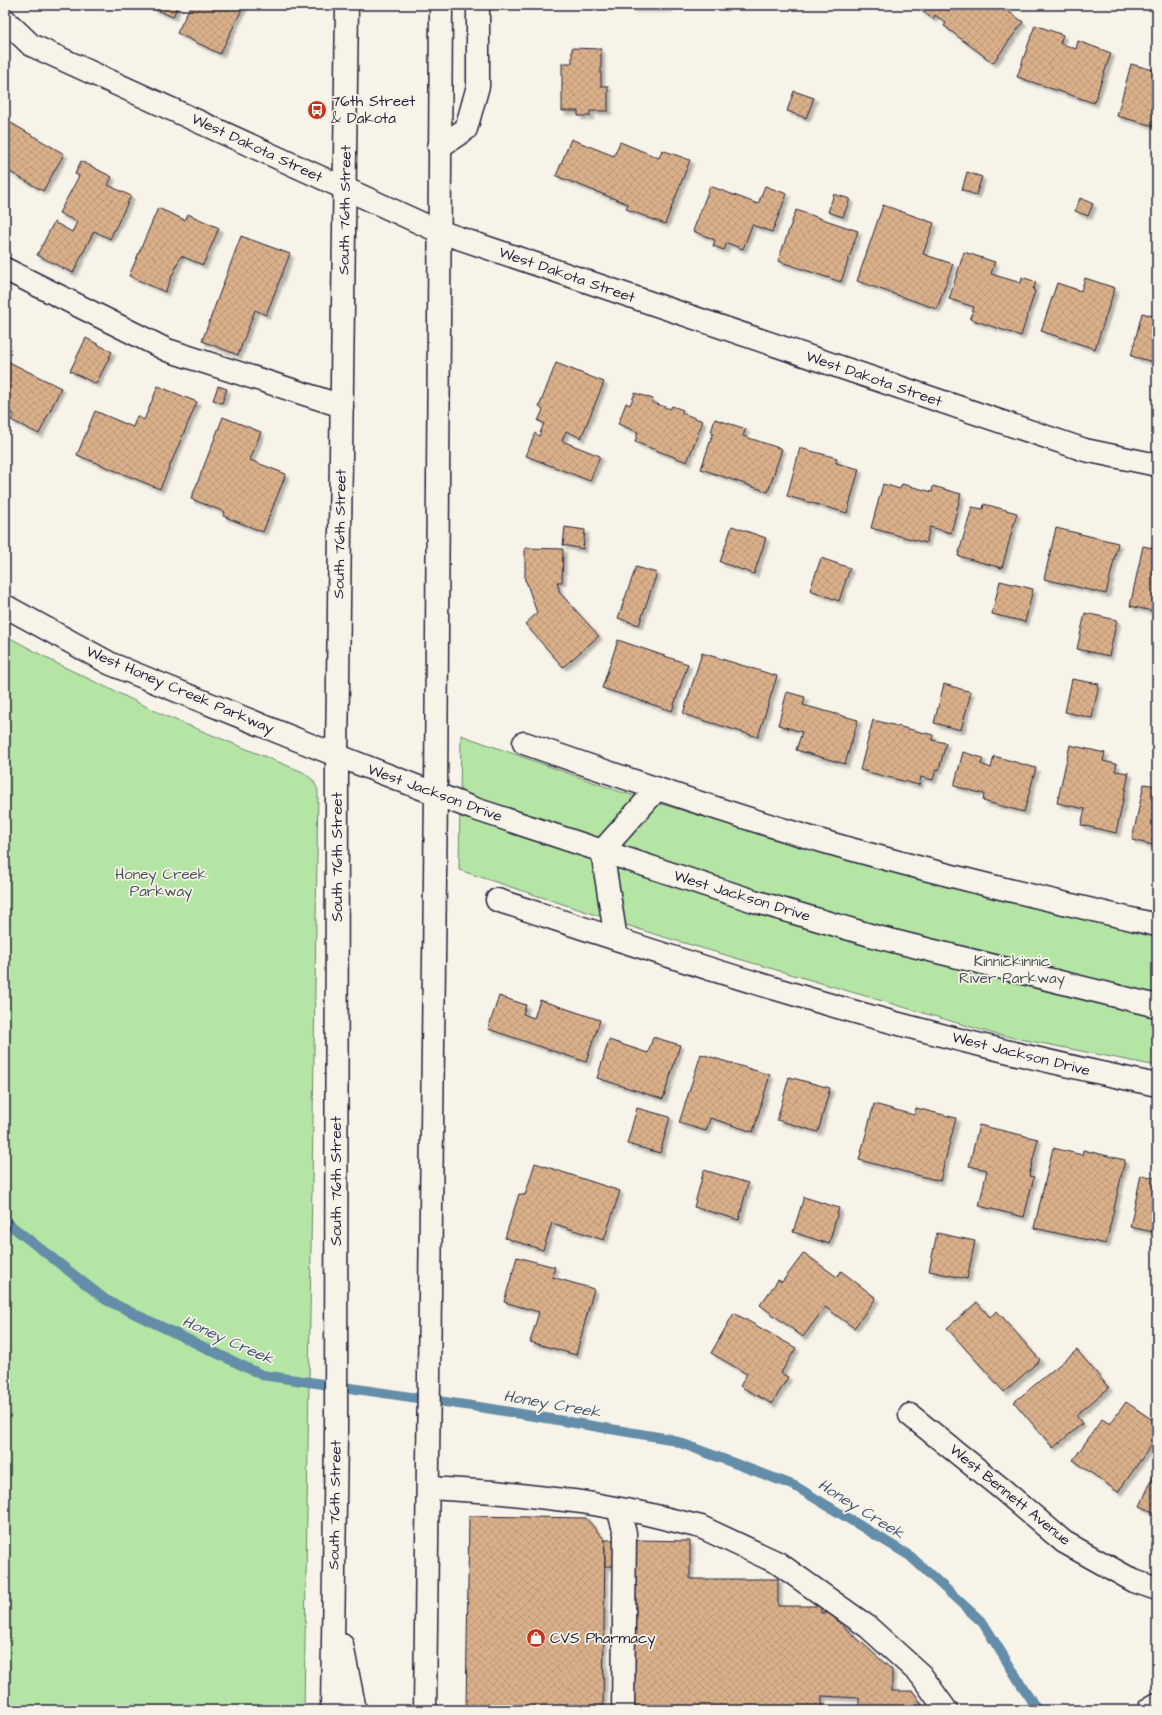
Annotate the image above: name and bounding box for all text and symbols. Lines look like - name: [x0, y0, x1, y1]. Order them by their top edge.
- place label: 76th Street & Dakota: [331, 91, 415, 129]
- bus stop icon: 76th Street & Dakota: [306, 99, 328, 121]
- street label: West Dakota Street: [188, 108, 326, 188]
- street label: South 76th Street: [333, 145, 357, 275]
- street label: West Dakota Street: [496, 242, 638, 308]
- street label: West Dakota Street: [803, 346, 945, 412]
- street label: South 76th Street: [328, 469, 352, 599]
- street label: West Honey Creek Parkway: [82, 641, 277, 740]
- street label: West Jackson Drive: [365, 759, 505, 827]
- street label: South 76th Street: [327, 792, 348, 922]
- park label: Honey Creek Parkway: [115, 864, 207, 903]
- street label: West Jackson Drive: [671, 865, 813, 927]
- park label: Kinnickinnic River Parkway: [959, 951, 1065, 990]
- street label: West Jackson Drive: [950, 1027, 1092, 1081]
- street label: South 76th Street: [326, 1116, 347, 1246]
- water label: Honey Creek: [178, 1310, 278, 1371]
- water label: Honey Creek: [502, 1385, 603, 1425]
- street label: West Bennett Avenue: [945, 1439, 1075, 1551]
- street label: South 76th Street: [323, 1440, 347, 1570]
- water label: Honey Creek: [813, 1474, 909, 1546]
- shop icon: CVS Pharmacy: [525, 1627, 547, 1649]
- place label: CVS Pharmacy: [550, 1628, 656, 1650]

